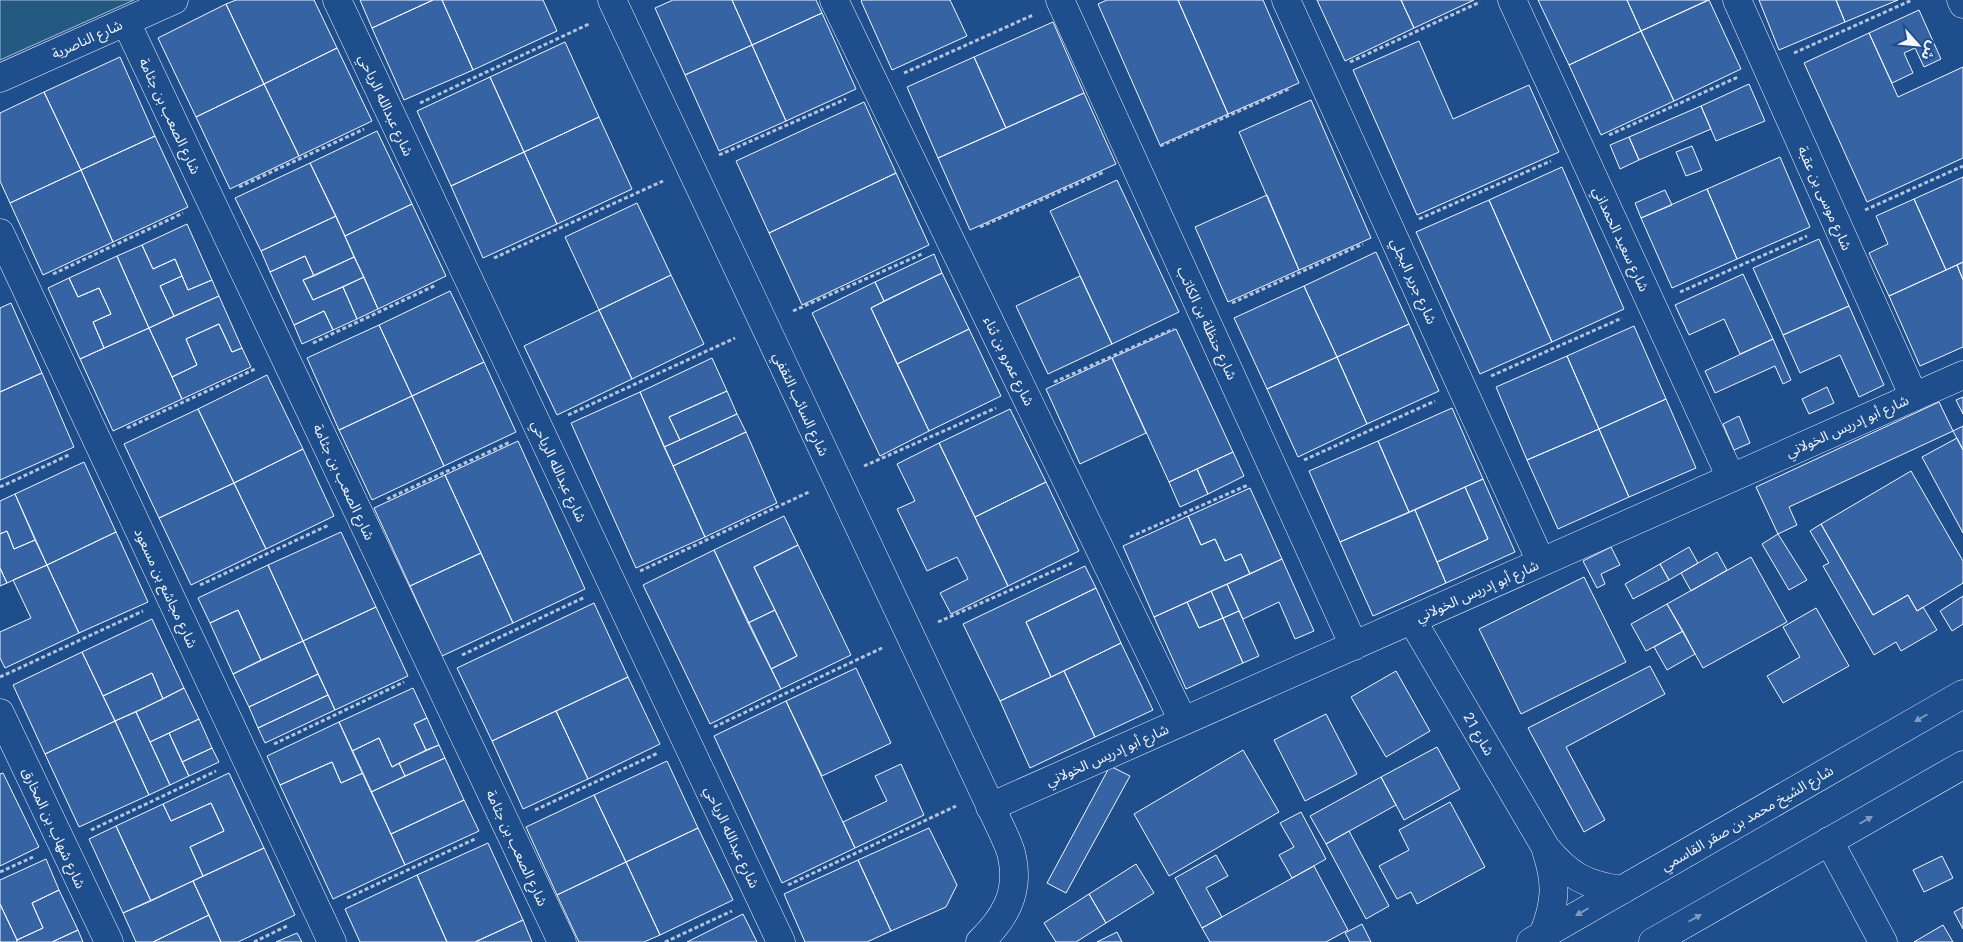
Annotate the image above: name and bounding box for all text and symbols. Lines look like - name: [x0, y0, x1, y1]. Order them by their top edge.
- street label: شارع الناصرية: [49, 16, 126, 64]
- north arrow: [1893, 20, 1943, 70]
- text: ش: [1918, 39, 1941, 63]
- street label: شارع عبدالله الرياحي: [352, 52, 417, 160]
- street label: شارع الصعب بن جثامة: [133, 55, 204, 178]
- street label: شارع موسى بن عقبة: [1792, 143, 1855, 254]
- street label: شارع سعيد الحمداني: [1587, 184, 1652, 295]
- street label: شارع جرير البجلي: [1385, 235, 1440, 328]
- street label: شارع حنظلة بن الكاتب: [1171, 264, 1240, 384]
- street label: شارع عمرو بن ثناء: [978, 314, 1038, 410]
- street label: شارع السائب الثقفي: [767, 350, 832, 460]
- street label: شارع أبو إدريس الخولاني: [1783, 391, 1912, 463]
- street label: شارع عبدالله الرياحي: [525, 418, 590, 526]
- street label: شارع الصعب بن جثامة: [307, 421, 378, 544]
- street label: شارع مجاشع بن مسعود: [129, 526, 201, 652]
- street label: شارع أبو إدريس الخولاني: [1413, 556, 1542, 628]
- street label: شارع 21: [1458, 710, 1498, 760]
- one-way arrow: [1914, 714, 1927, 723]
- street label: شارع أبو إدريس الخولاني: [1043, 720, 1172, 792]
- street label: شارع الشيخ محمد بن صقر القاسمي: [1658, 762, 1838, 877]
- street label: شارع شهاب بن المخارق: [16, 765, 89, 892]
- street label: شارع عبدالله الرياحي: [698, 784, 763, 892]
- street label: شارع الصعب بن جثامة: [480, 787, 551, 910]
- one-way arrow: [1860, 815, 1873, 824]
- one-way arrow: [1576, 908, 1589, 917]
- one-way arrow: [1688, 913, 1701, 922]

